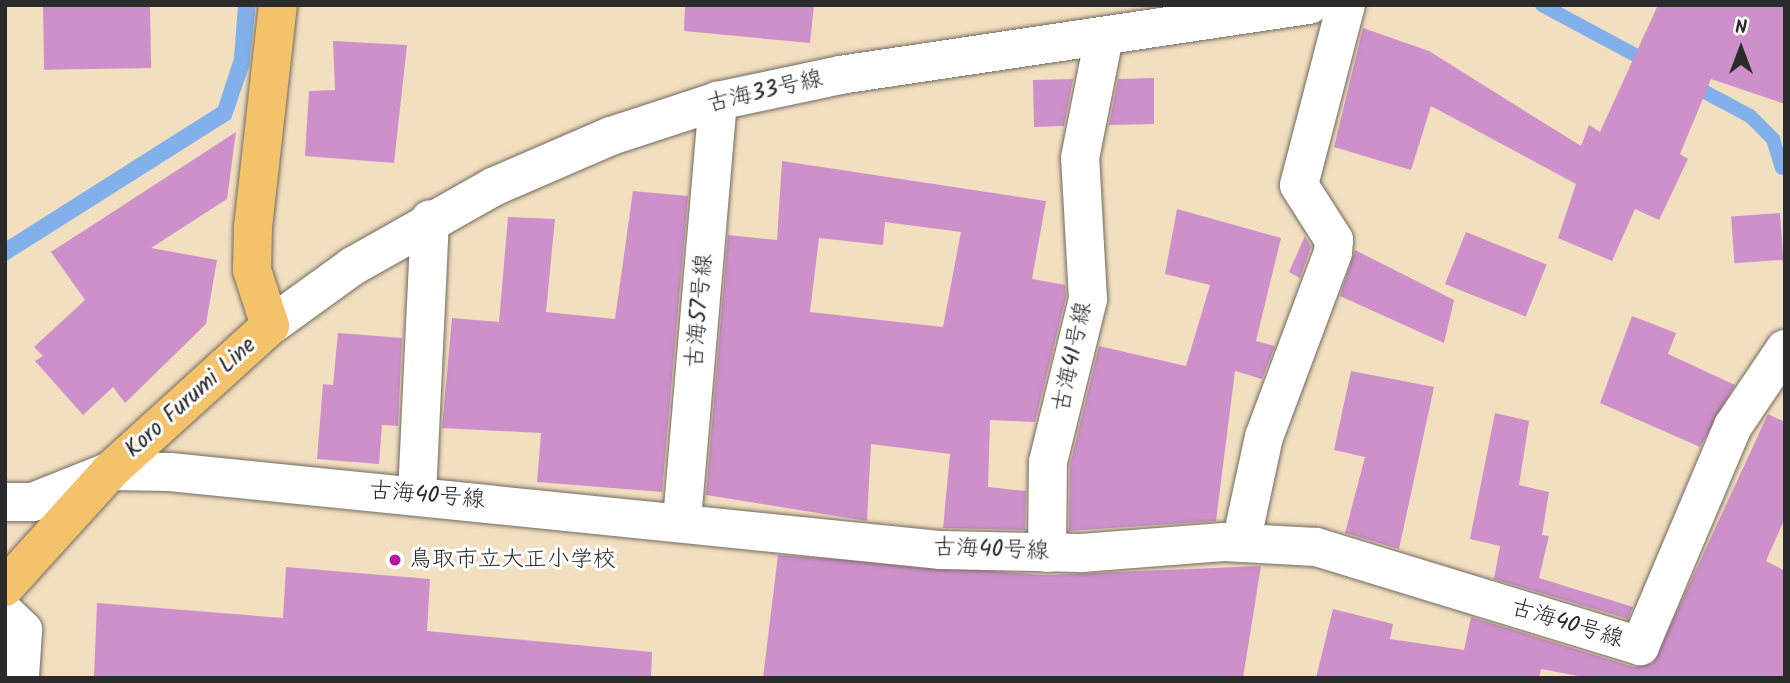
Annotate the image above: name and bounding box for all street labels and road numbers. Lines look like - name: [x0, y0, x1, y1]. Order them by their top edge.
- street label: 古海33号線: [704, 65, 826, 119]
- street label: 古海57号線: [681, 253, 719, 369]
- street label: 古海41号線: [1048, 299, 1098, 415]
- street label: Koro Furumi Line: [120, 332, 262, 464]
- street label: 古海40号線: [368, 477, 486, 515]
- street label: 古海40号線: [932, 534, 1050, 566]
- street label: 古海40号線: [1507, 594, 1627, 654]

